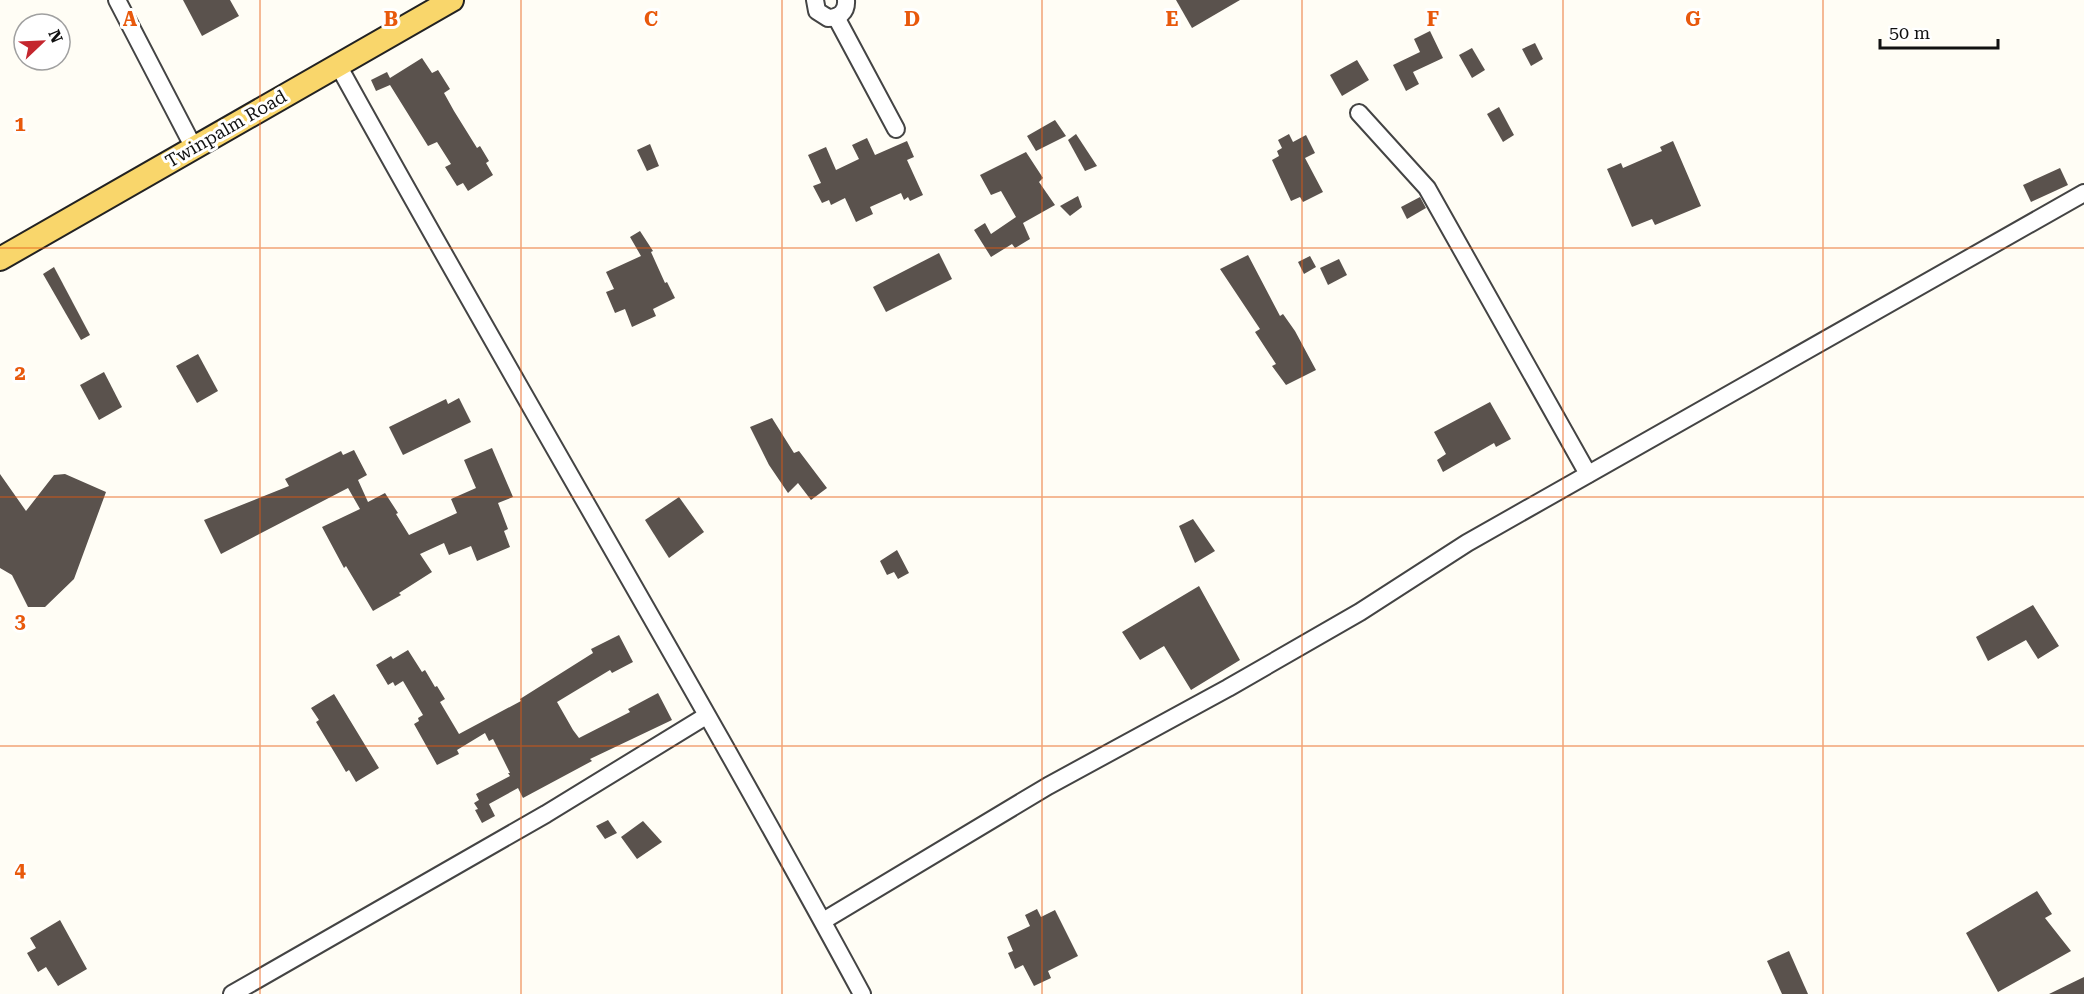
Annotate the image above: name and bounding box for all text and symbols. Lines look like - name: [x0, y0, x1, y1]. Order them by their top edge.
- text: A: [123, 7, 138, 31]
- text: B: [384, 7, 398, 31]
- text: C: [644, 7, 658, 31]
- text: D: [904, 7, 920, 31]
- text: E: [1166, 7, 1179, 31]
- text: F: [1427, 7, 1439, 31]
- text: G: [1685, 7, 1701, 31]
- north arrow: [12, 12, 72, 72]
- scale bar: [1880, 12, 1998, 50]
- text: 50 m: [1889, 22, 1930, 43]
- text: N: [44, 27, 67, 46]
- street label: Twinpalm Road: [161, 85, 290, 172]
- text: 1: [14, 112, 26, 136]
- text: 2: [14, 361, 26, 385]
- text: 3: [14, 609, 26, 633]
- text: 4: [14, 858, 26, 882]

